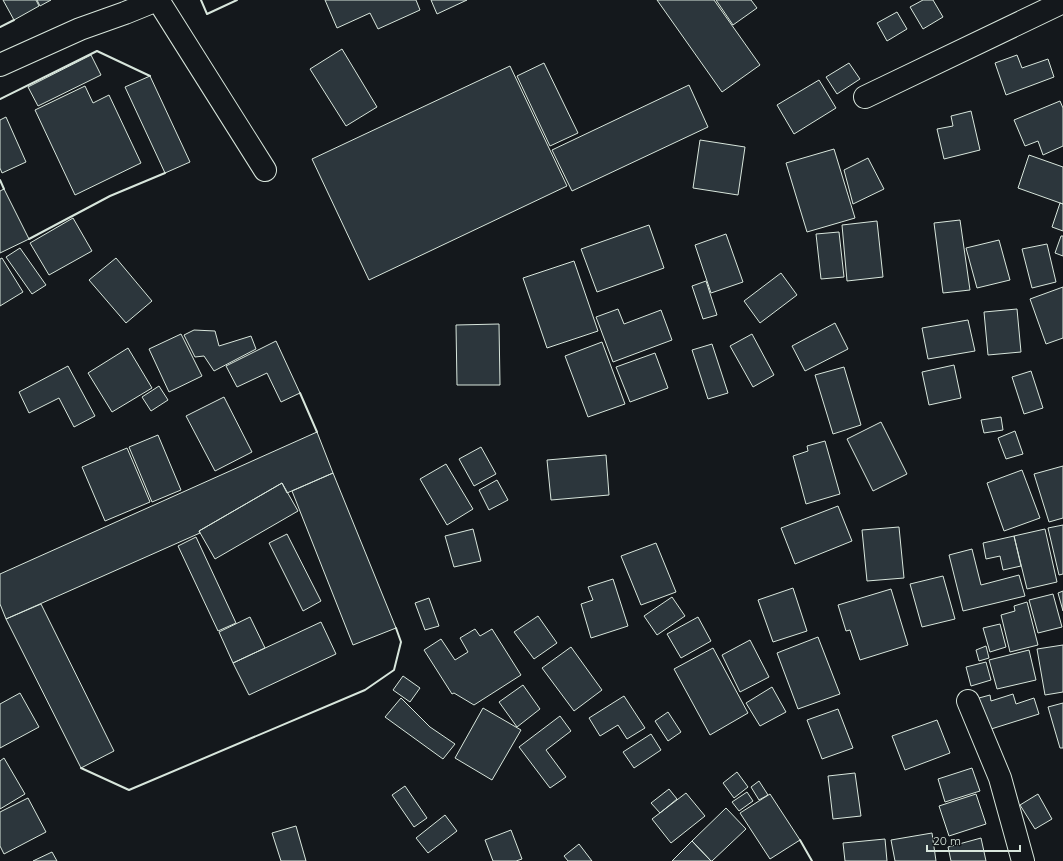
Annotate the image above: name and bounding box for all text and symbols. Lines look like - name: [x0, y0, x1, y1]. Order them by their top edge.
- scale bar: [927, 827, 1020, 853]
- text: 20 m: [933, 833, 961, 848]

